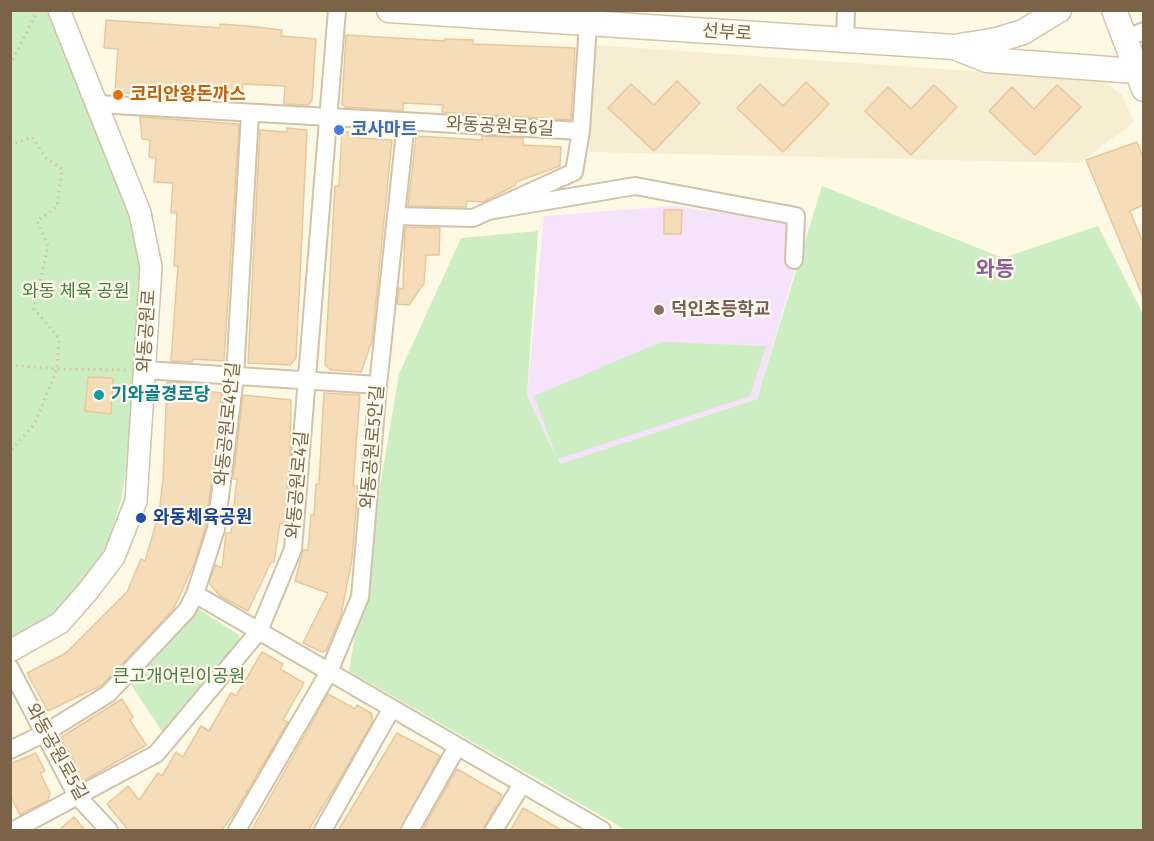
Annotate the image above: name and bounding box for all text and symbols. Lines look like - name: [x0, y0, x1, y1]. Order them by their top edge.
- street label: 선부로: [701, 20, 753, 46]
- place label: 코리안왕돈까스: [130, 84, 246, 106]
- marker: 코리안왕돈까스: [111, 88, 125, 102]
- street label: 와동공원로6길: [445, 113, 555, 141]
- place label: 코사마트: [351, 119, 417, 141]
- marker: 코사마트: [332, 123, 346, 137]
- district label: 와동: [976, 257, 1014, 283]
- park label: 와동 체육 공원: [22, 281, 130, 303]
- street label: 와동공원로: [133, 289, 161, 373]
- place label: 덕인초등학교: [671, 299, 770, 321]
- marker: 덕인초등학교: [652, 303, 666, 317]
- street label: 와동공원로4안길: [211, 361, 245, 487]
- place label: 기와골경로당: [111, 384, 210, 406]
- street label: 와동공원로5안길: [357, 384, 389, 510]
- marker: 기와골경로당: [92, 388, 106, 402]
- street label: 와동공원로4길: [283, 430, 313, 540]
- place label: 와동체육공원: [153, 507, 252, 529]
- marker: 와동체육공원: [134, 511, 148, 525]
- park label: 큰고개어린이공원: [113, 666, 245, 688]
- street label: 와동공원로5길: [20, 700, 92, 804]

